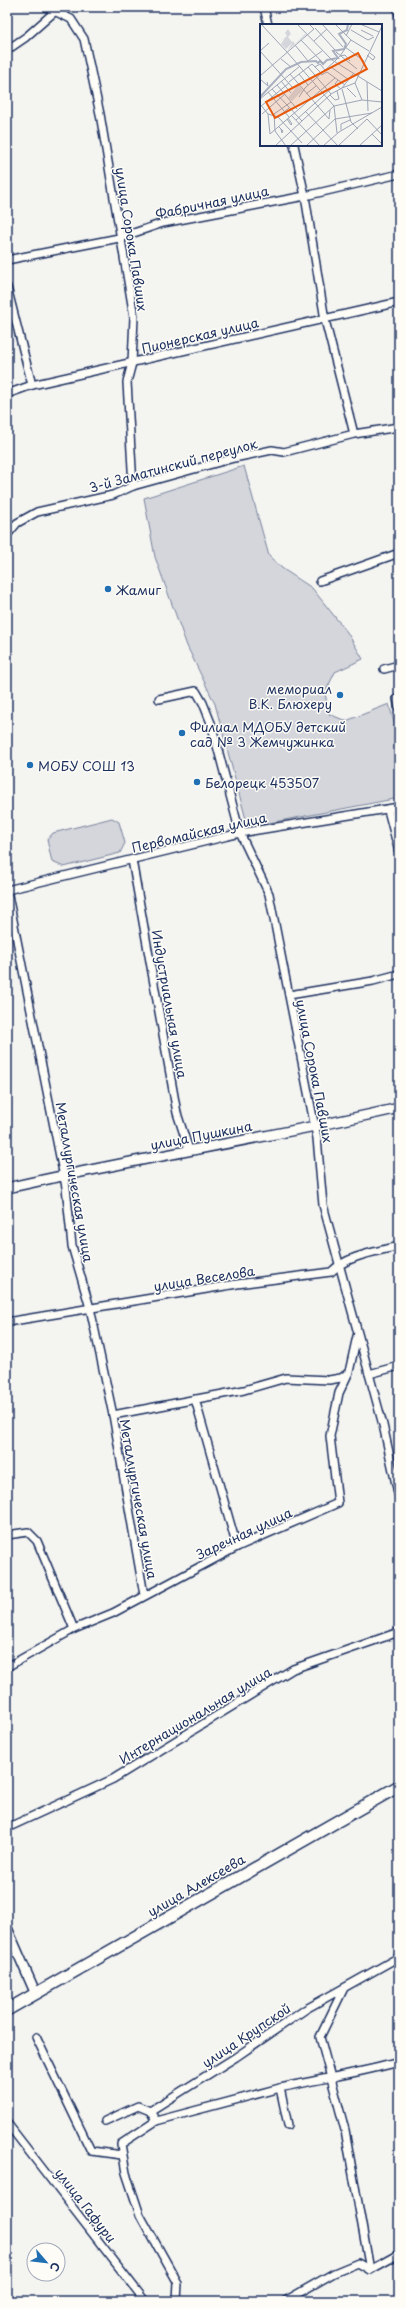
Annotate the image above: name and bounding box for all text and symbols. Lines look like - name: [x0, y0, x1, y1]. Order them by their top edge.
- inset map: [260, 24, 382, 146]
- street label: улица Сорока Павших: [111, 166, 153, 312]
- street label: Фабричная улица: [154, 181, 271, 223]
- street label: Пионерская улица: [140, 312, 261, 358]
- street label: 3-й Заматинский переулок: [87, 433, 259, 497]
- place label: Жамиг: [116, 580, 161, 599]
- marker: Жамиг: [103, 584, 113, 594]
- place label: мемориал В.К. Блюхеру: [249, 679, 332, 713]
- marker: мемориал В.К. Блюхеру: [335, 690, 345, 700]
- place label: Филиал МДОБУ детский сад № 3 Жемчужинка: [190, 717, 346, 751]
- marker: Филиал МДОБУ детский сад № 3 Жемчужинка: [177, 728, 187, 738]
- place label: МОБУ СОШ 13: [38, 756, 135, 775]
- marker: МОБУ СОШ 13: [25, 760, 35, 770]
- place label: Белорецк 453507: [205, 773, 320, 792]
- marker: Белорецк 453507: [192, 777, 202, 787]
- street label: Первомайская улица: [130, 807, 269, 857]
- street label: Индустриальная улица: [148, 928, 193, 1081]
- street label: улица Сорока Павших: [292, 998, 338, 1144]
- street label: Металлургическая улица: [52, 1100, 99, 1264]
- street label: улица Пушкина: [149, 1116, 254, 1154]
- street label: улица Веселова: [152, 1260, 257, 1295]
- street label: Металлургическая улица: [116, 1417, 163, 1581]
- street label: Заречная улица: [193, 1502, 296, 1564]
- street label: Интернациональная улица: [115, 1661, 276, 1768]
- street label: улица Алексеева: [144, 1849, 249, 1921]
- street label: улица Крупской: [198, 1998, 294, 2072]
- street label: улица Гафури: [51, 2164, 121, 2246]
- north arrow: [26, 2242, 66, 2282]
- text: С: [46, 2259, 65, 2275]

